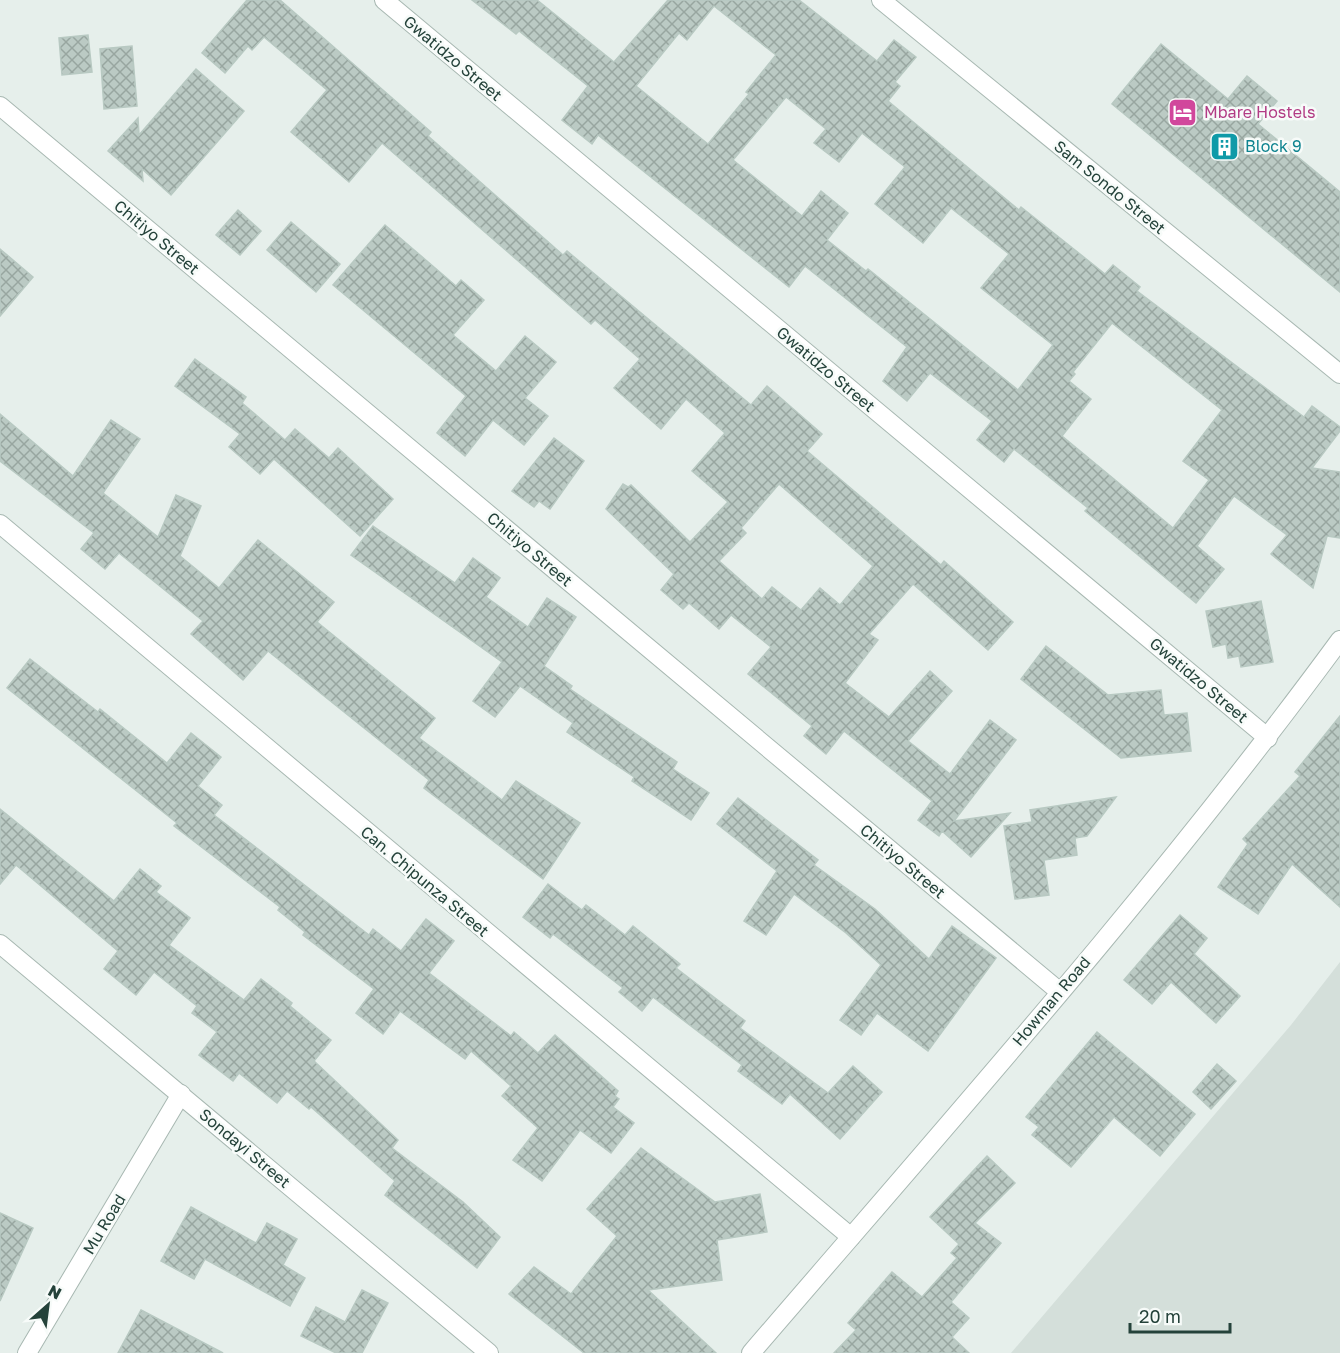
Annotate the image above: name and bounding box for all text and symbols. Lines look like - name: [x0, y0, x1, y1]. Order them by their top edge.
- street label: Gwatidzo Street: [400, 11, 506, 105]
- hotel icon: Mbare Hostels: [1167, 96, 1199, 128]
- place label: Mbare Hostels: [1204, 102, 1316, 122]
- building icon: Block 9: [1208, 130, 1240, 162]
- street label: Sam Sondo Street: [1050, 136, 1170, 238]
- place label: Block 9: [1245, 136, 1302, 156]
- street label: Chitiyo Street: [110, 195, 204, 279]
- street label: Gwatidzo Street: [773, 322, 879, 416]
- street label: Chitiyo Street: [483, 507, 577, 591]
- street label: Gwatidzo Street: [1146, 633, 1252, 727]
- street label: Chitiyo Street: [856, 819, 950, 903]
- street label: Can. Chipunza Street: [357, 821, 493, 941]
- street label: Howman Road: [1008, 952, 1094, 1050]
- street label: Sondayi Street: [195, 1104, 295, 1192]
- street label: Mu Road: [78, 1190, 130, 1258]
- north arrow: [18, 1275, 78, 1335]
- text: N: [45, 1280, 65, 1303]
- scale bar: [1130, 1296, 1230, 1334]
- text: 20 m: [1139, 1305, 1181, 1327]

